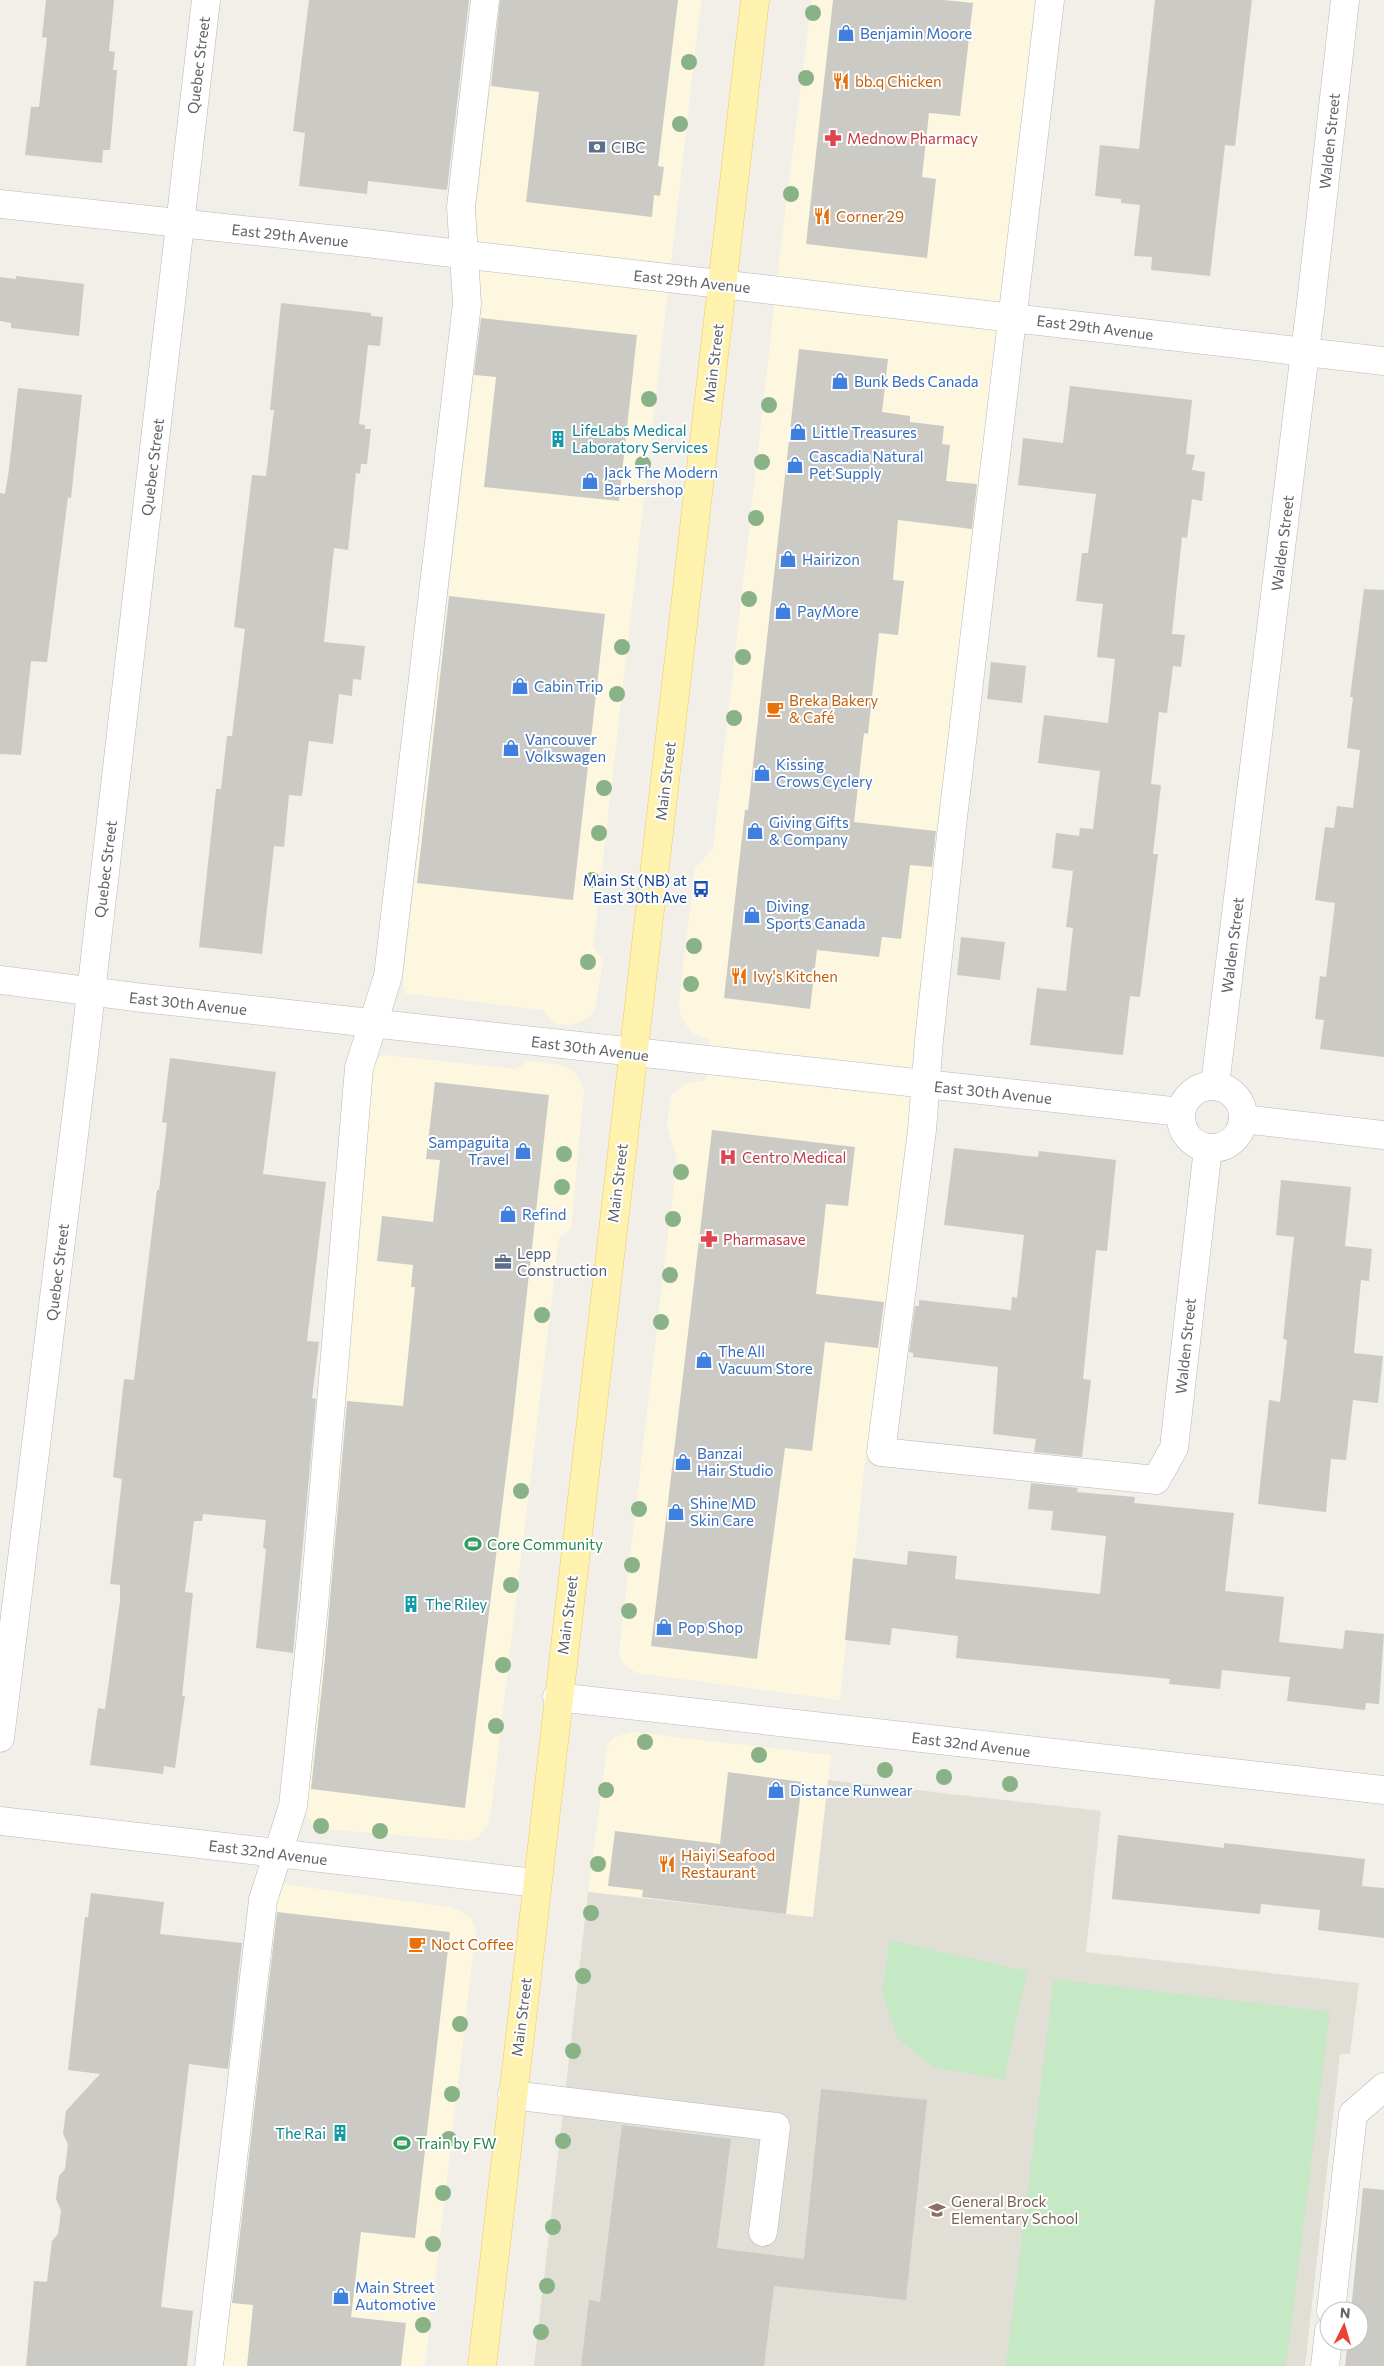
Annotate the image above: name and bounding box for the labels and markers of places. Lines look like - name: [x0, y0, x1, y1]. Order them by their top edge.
- shop icon: Benjamin Moore: [836, 23, 856, 43]
- place label: Benjamin Moore: [860, 24, 972, 42]
- restaurant icon: bb.q Chicken: [831, 71, 851, 91]
- place label: bb.q Chicken: [855, 72, 942, 90]
- pharmacy icon: Mednow Pharmacy: [823, 128, 843, 148]
- place label: Mednow Pharmacy: [847, 129, 978, 147]
- bank icon: CIBC: [587, 137, 607, 157]
- place label: CIBC: [611, 138, 645, 156]
- restaurant icon: Corner 29: [812, 206, 832, 226]
- place label: Corner 29: [836, 207, 904, 225]
- shop icon: Bunk Beds Canada: [830, 371, 850, 391]
- place label: Bunk Beds Canada: [854, 372, 979, 390]
- place label: LifeLabs Medical Laboratory Services: [572, 421, 708, 456]
- shop icon: Little Treasures: [788, 422, 808, 442]
- place label: Little Treasures: [812, 423, 917, 441]
- building icon: LifeLabs Medical Laboratory Services: [548, 429, 568, 449]
- place label: Cascadia Natural Pet Supply: [809, 447, 924, 482]
- shop icon: Cascadia Natural Pet Supply: [785, 455, 805, 475]
- place label: Jack The Modern Barbershop: [604, 463, 718, 498]
- shop icon: Jack The Modern Barbershop: [580, 471, 600, 491]
- shop icon: Hairizon: [778, 549, 798, 569]
- place label: Hairizon: [802, 550, 860, 568]
- shop icon: PayMore: [773, 601, 793, 621]
- place label: PayMore: [797, 602, 859, 620]
- shop icon: Cabin Trip: [510, 676, 530, 696]
- place label: Cabin Trip: [534, 677, 604, 695]
- place label: Breka Bakery & Café: [789, 691, 878, 726]
- cafe icon: Breka Bakery & Café: [765, 699, 785, 719]
- place label: Vancouver Volkswagen: [525, 730, 606, 765]
- shop icon: Vancouver Volkswagen: [501, 738, 521, 758]
- place label: Kissing Crows Cyclery: [776, 755, 873, 790]
- shop icon: Kissing Crows Cyclery: [752, 763, 772, 783]
- place label: Giving Gifts & Company: [769, 813, 849, 848]
- shop icon: Giving Gifts & Company: [745, 821, 765, 841]
- place label: Main St (NB) at East 30th Ave: [583, 871, 687, 906]
- bus stop icon: Main St (NB) at East 30th Ave: [691, 879, 711, 899]
- place label: Diving Sports Canada: [766, 897, 866, 932]
- shop icon: Diving Sports Canada: [742, 905, 762, 925]
- restaurant icon: Ivy's Kitchen: [729, 966, 749, 986]
- place label: Ivy's Kitchen: [753, 967, 838, 985]
- place label: Sampaguita Travel: [428, 1133, 509, 1168]
- shop icon: Sampaguita Travel: [513, 1141, 533, 1161]
- hospital icon: Centro Medical: [718, 1147, 738, 1167]
- place label: Centro Medical: [742, 1148, 846, 1166]
- shop icon: Refind: [498, 1204, 518, 1224]
- place label: Refind: [522, 1205, 566, 1223]
- pharmacy icon: Pharmasave: [699, 1229, 719, 1249]
- place label: Pharmasave: [723, 1230, 806, 1248]
- place label: Lepp Construction: [517, 1244, 607, 1279]
- office icon: Lepp Construction: [493, 1252, 513, 1272]
- place label: The All Vacuum Store: [718, 1342, 813, 1377]
- shop icon: The All Vacuum Store: [694, 1350, 714, 1370]
- place label: Banzai Hair Studio: [697, 1444, 773, 1479]
- shop icon: Banzai Hair Studio: [673, 1452, 693, 1472]
- place label: Shine MD Skin Care: [690, 1494, 756, 1529]
- shop icon: Shine MD Skin Care: [666, 1502, 686, 1522]
- sports icon: Core Community: [463, 1534, 483, 1554]
- place label: Core Community: [487, 1535, 603, 1553]
- building icon: The Riley: [401, 1594, 421, 1614]
- place label: The Riley: [425, 1595, 487, 1613]
- shop icon: Pop Shop: [654, 1617, 674, 1637]
- place label: Pop Shop: [678, 1618, 743, 1636]
- shop icon: Distance Runwear: [766, 1780, 786, 1800]
- place label: Distance Runwear: [790, 1781, 913, 1799]
- place label: Haiyi Seafood Restaurant: [681, 1846, 775, 1881]
- restaurant icon: Haiyi Seafood Restaurant: [657, 1854, 677, 1874]
- cafe icon: Noct Coffee: [407, 1934, 427, 1954]
- place label: Noct Coffee: [431, 1935, 514, 1953]
- building icon: The Rai: [330, 2123, 350, 2143]
- place label: The Rai: [275, 2124, 326, 2142]
- sports icon: Train by FW: [392, 2133, 412, 2153]
- place label: Train by FW: [416, 2134, 497, 2152]
- place label: General Brock Elementary School: [951, 2192, 1078, 2227]
- school or university icon: General Brock Elementary School: [927, 2200, 947, 2220]
- place label: Main Street Automotive: [355, 2278, 436, 2313]
- shop icon: Main Street Automotive: [331, 2286, 351, 2306]

